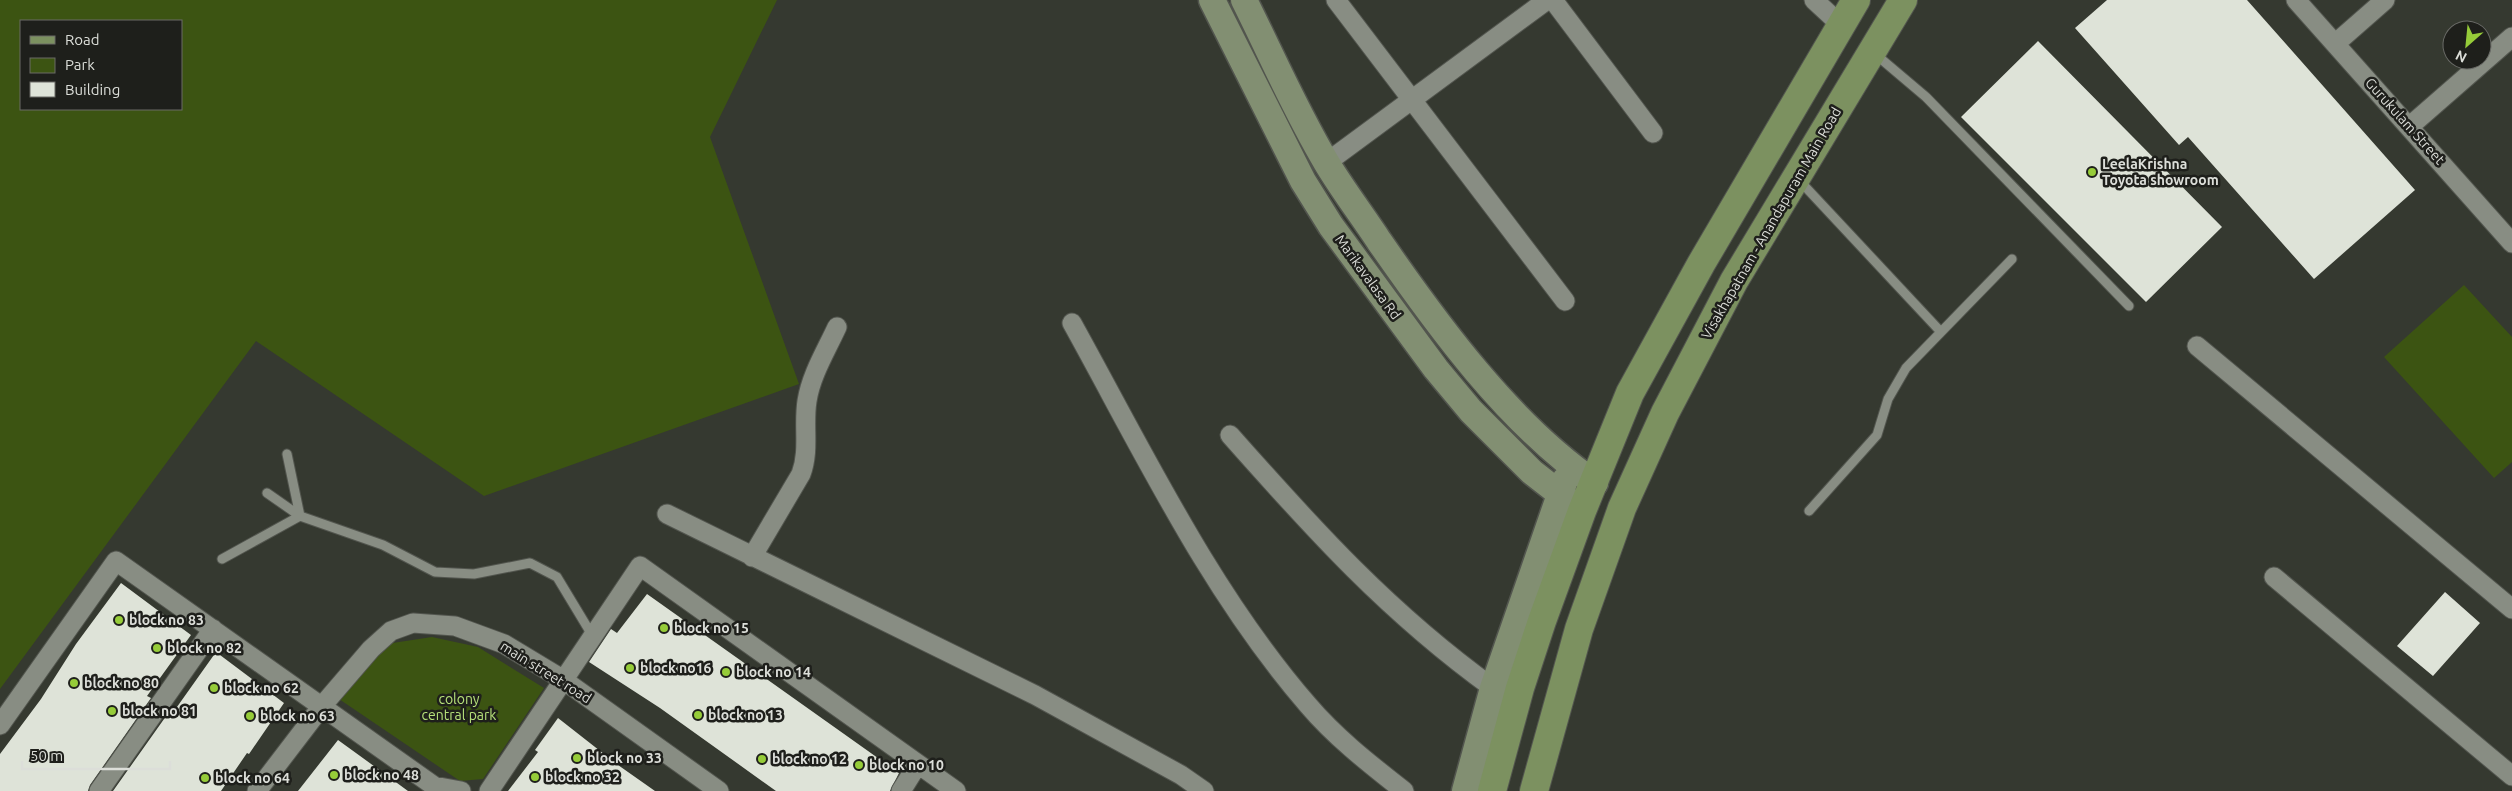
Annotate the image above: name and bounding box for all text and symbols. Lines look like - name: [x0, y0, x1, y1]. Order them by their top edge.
- legend: [20, 20, 182, 110]
- north arrow: [2442, 20, 2492, 70]
- text: Road: [65, 31, 100, 48]
- text: N: [2453, 47, 2469, 66]
- text: Park: [65, 56, 95, 73]
- street label: Gurukulam Street: [2362, 74, 2448, 168]
- text: Building: [65, 81, 120, 98]
- street label: Visakhapatnam - Anandapuram Main Road: [1698, 104, 1844, 342]
- place label: LeelaKrishna Toyota showroom: [2102, 156, 2219, 188]
- marker: LeelaKrishna Toyota showroom: [2086, 166, 2098, 178]
- street label: Marikavalasa Rd: [1332, 232, 1404, 322]
- place label: block no 83: [129, 612, 204, 628]
- marker: block no 83: [113, 614, 125, 626]
- place label: block no 15: [674, 620, 749, 636]
- marker: block no 15: [658, 622, 670, 634]
- street label: main street road: [498, 638, 594, 706]
- place label: block no 82: [167, 640, 242, 656]
- marker: block no 82: [151, 642, 163, 654]
- place label: block no16: [640, 660, 712, 676]
- marker: block no16: [624, 662, 636, 674]
- place label: block no 14: [736, 664, 811, 680]
- marker: block no 14: [720, 666, 732, 678]
- place label: block no 80: [84, 675, 159, 691]
- marker: block no 80: [68, 677, 80, 689]
- place label: block no 62: [224, 680, 299, 696]
- marker: block no 62: [208, 682, 220, 694]
- park label: colony central park: [422, 691, 496, 723]
- place label: block no 81: [122, 703, 197, 719]
- marker: block no 81: [106, 705, 118, 717]
- place label: block no 13: [708, 707, 783, 723]
- place label: block no 63: [260, 708, 335, 724]
- marker: block no 13: [692, 709, 704, 721]
- marker: block no 63: [244, 710, 256, 722]
- scale bar: [22, 738, 170, 770]
- text: 50 m: [30, 747, 63, 764]
- place label: block no 33: [587, 750, 662, 766]
- place label: block no 12: [772, 751, 847, 767]
- marker: block no 33: [571, 752, 583, 764]
- marker: block no 12: [756, 753, 768, 765]
- place label: block no 10: [869, 757, 944, 773]
- marker: block no 10: [853, 759, 865, 771]
- place label: block no 48: [344, 767, 419, 783]
- marker: block no 48: [328, 769, 340, 781]
- place label: block no 32: [545, 769, 620, 785]
- place label: block no 64: [215, 770, 290, 786]
- marker: block no 32: [529, 771, 541, 783]
- marker: block no 64: [199, 772, 211, 784]

